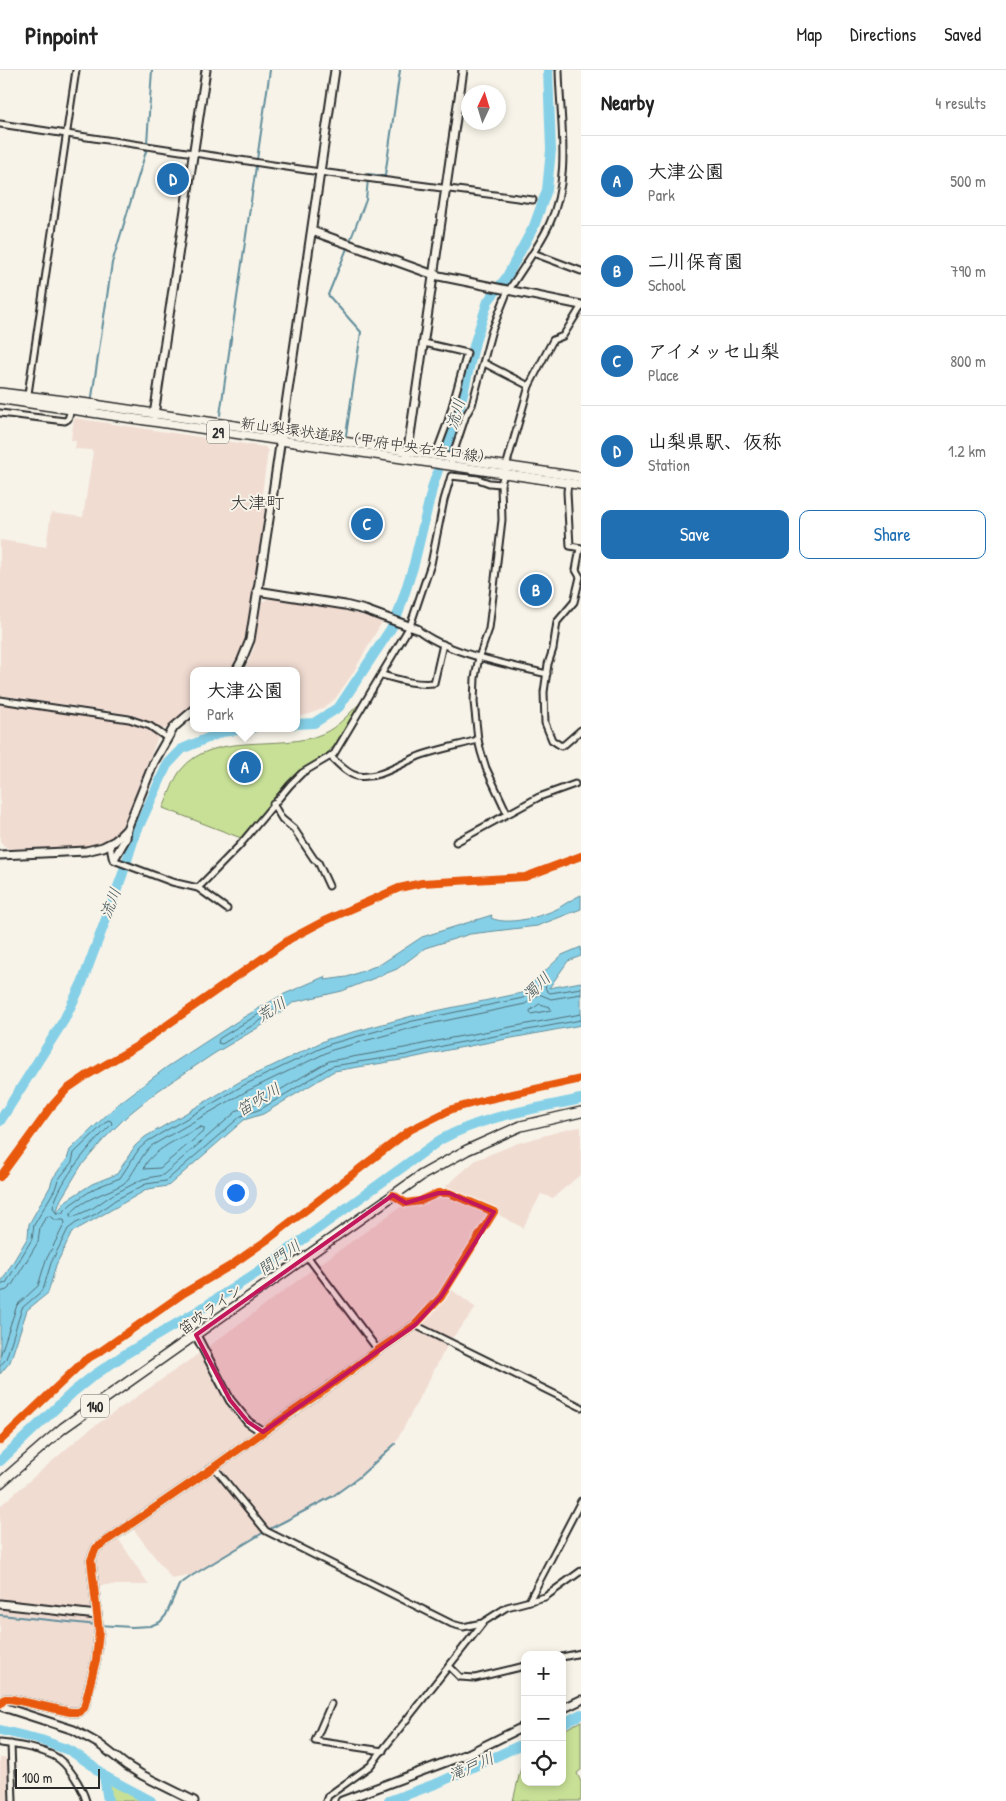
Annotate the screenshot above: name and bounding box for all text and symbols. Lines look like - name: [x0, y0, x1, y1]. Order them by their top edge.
- text: Pinpoint: [25, 19, 97, 51]
- text: Map: [797, 22, 822, 47]
- text: Directions: [850, 22, 916, 47]
- text: Saved: [944, 22, 981, 47]
- north arrow: [461, 85, 506, 130]
- text: Nearby: [601, 88, 654, 117]
- text: 4 results: [935, 92, 986, 114]
- text: 大津公園: [648, 158, 724, 184]
- pin: D: [157, 160, 189, 198]
- text: A: [613, 170, 621, 192]
- text: 500 m: [950, 170, 986, 192]
- text: Park: [648, 184, 675, 206]
- text: 二川保育園: [648, 248, 743, 274]
- text: B: [613, 260, 621, 282]
- text: 790 m: [950, 260, 986, 282]
- text: School: [648, 274, 685, 296]
- text: アイメッセ山梨: [648, 338, 779, 364]
- text: C: [613, 350, 621, 372]
- text: 800 m: [950, 350, 986, 372]
- text: Place: [648, 364, 679, 386]
- water label: 流川: [440, 396, 470, 432]
- street label: 新山梨環状道路（甲府中央右左口線）: [239, 412, 495, 468]
- road number: 29: [207, 421, 229, 444]
- text: 山梨県駅、仮称: [648, 428, 781, 454]
- text: D: [613, 440, 621, 462]
- text: 1.2 km: [948, 440, 986, 462]
- text: Station: [648, 454, 690, 476]
- district label: 大津町: [230, 490, 284, 515]
- pin: C: [351, 505, 383, 543]
- button: Save: [601, 510, 789, 559]
- button: Share: [799, 510, 986, 559]
- pin: B: [520, 571, 552, 609]
- popup: [190, 667, 300, 732]
- text: 大津公園: [207, 677, 283, 703]
- text: Park: [207, 703, 234, 725]
- pin: A: [229, 748, 261, 786]
- water label: 流川: [94, 884, 126, 922]
- water label: 濁川: [517, 967, 555, 1005]
- water label: 荒川: [252, 991, 290, 1027]
- water label: 笛吹川: [232, 1077, 284, 1121]
- your location: [223, 1180, 249, 1206]
- water label: 間門川: [253, 1234, 305, 1280]
- street label: 笛吹ライン: [174, 1279, 246, 1339]
- road number: 140: [81, 1394, 109, 1418]
- map controls: [521, 1651, 566, 1786]
- button: +: [521, 1651, 566, 1696]
- button: −: [521, 1696, 566, 1741]
- button: locate: [521, 1741, 566, 1786]
- water label: 滝戸川: [445, 1746, 497, 1786]
- scale bar: [15, 1766, 100, 1789]
- text: 100 m: [22, 1768, 52, 1787]

